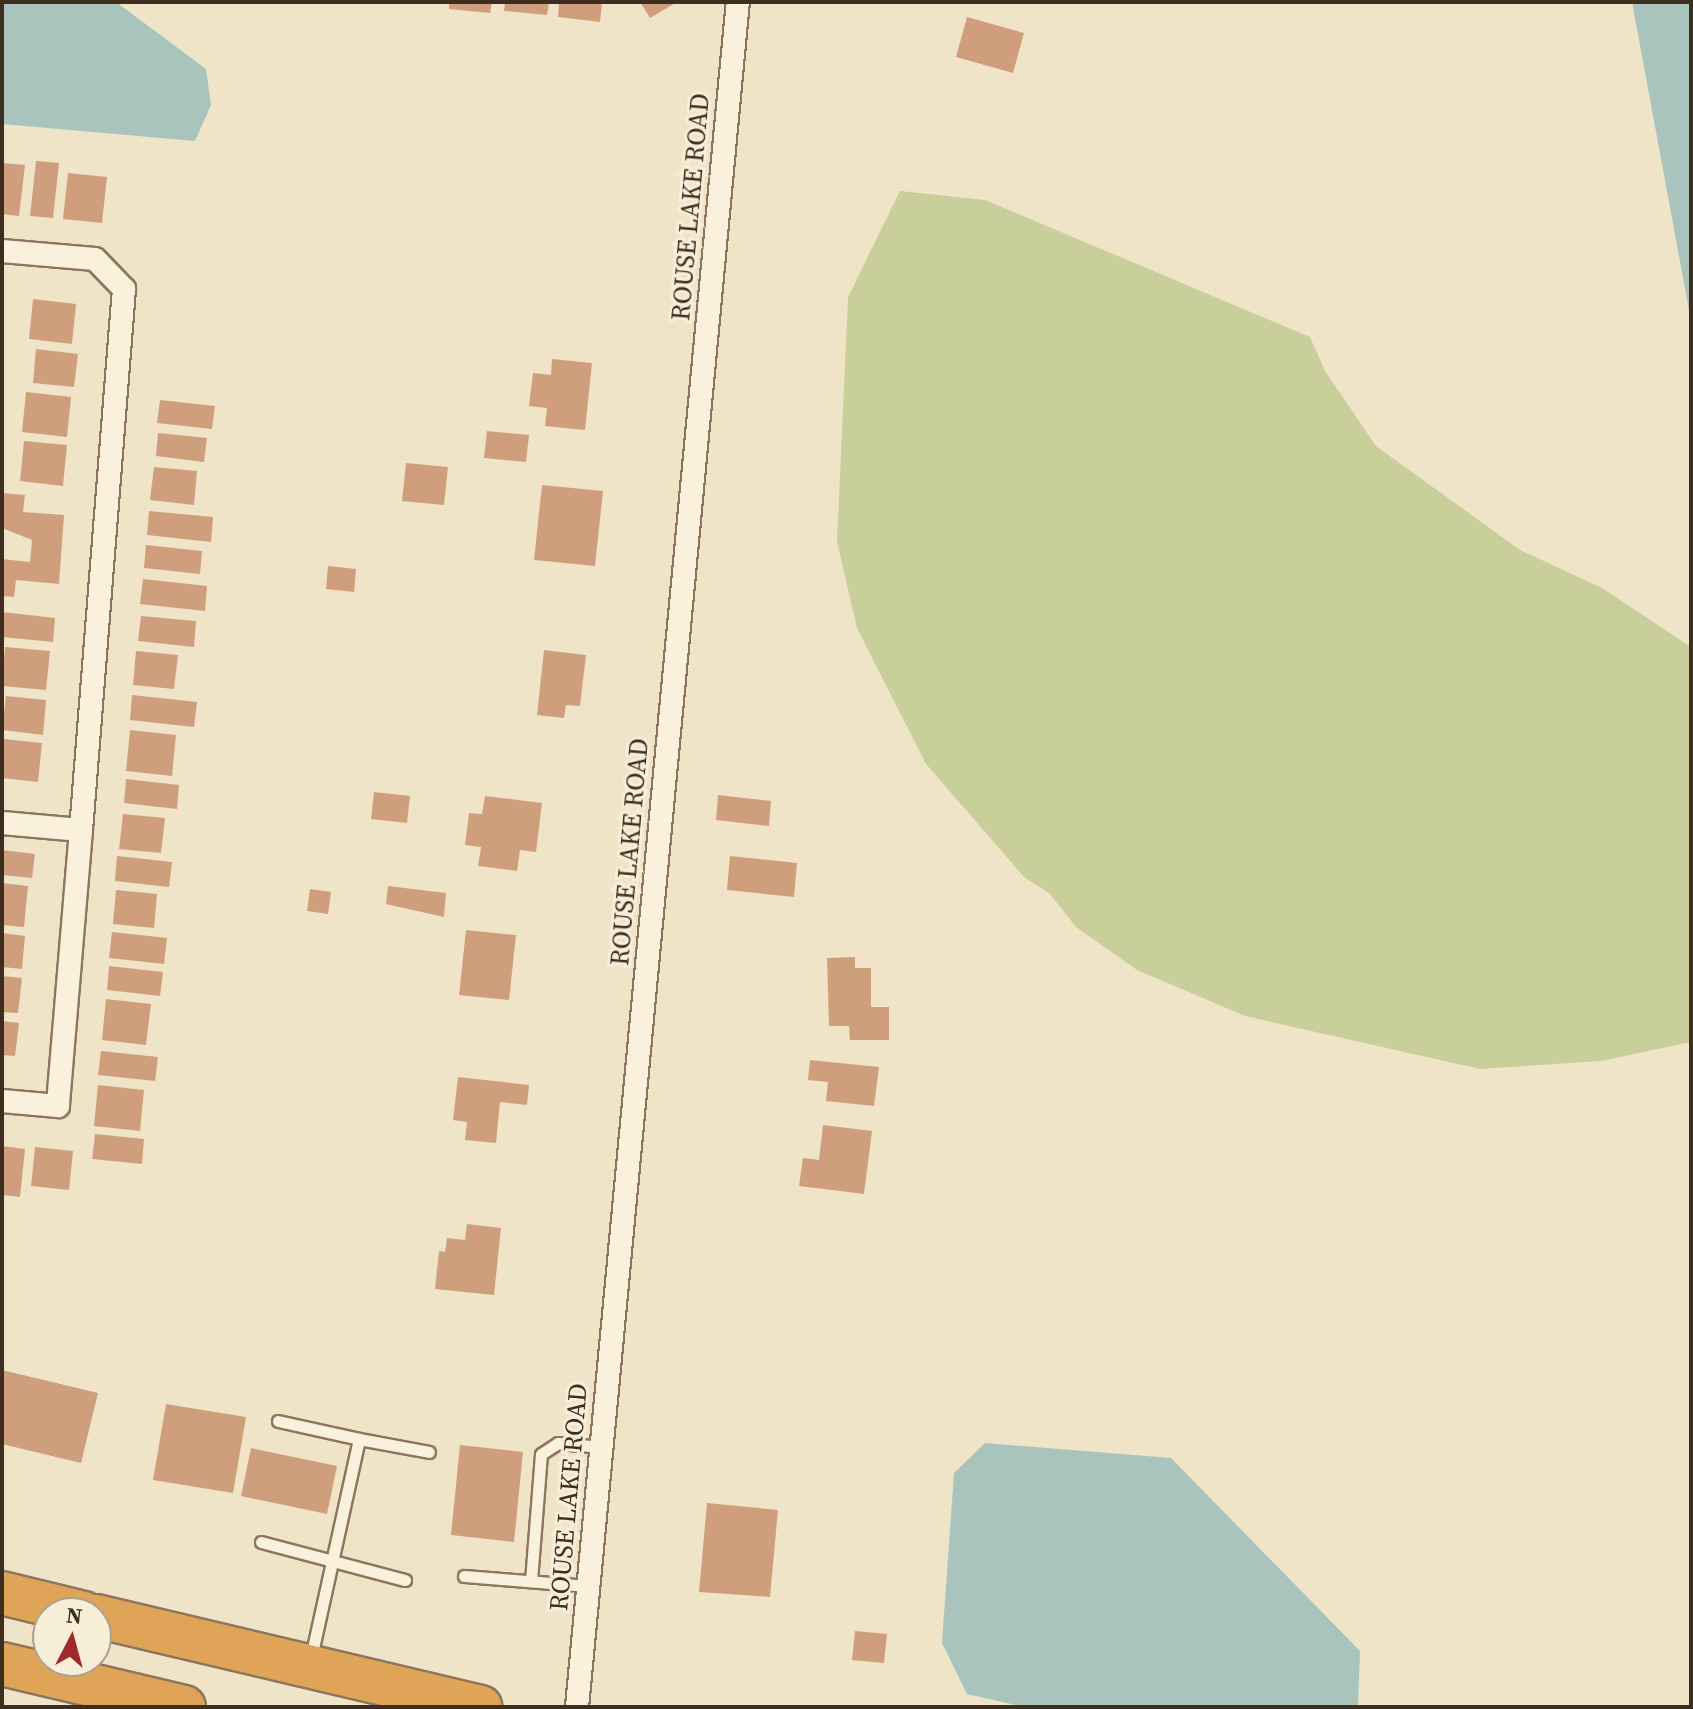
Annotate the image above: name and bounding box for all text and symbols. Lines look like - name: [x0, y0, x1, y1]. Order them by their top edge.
- street label: ROUSE LAKE ROAD: [666, 92, 716, 322]
- street label: ROUSE LAKE ROAD: [605, 737, 655, 967]
- street label: ROUSE LAKE ROAD: [544, 1382, 594, 1612]
- north arrow: [32, 1597, 112, 1677]
- text: N: [65, 1599, 84, 1631]

